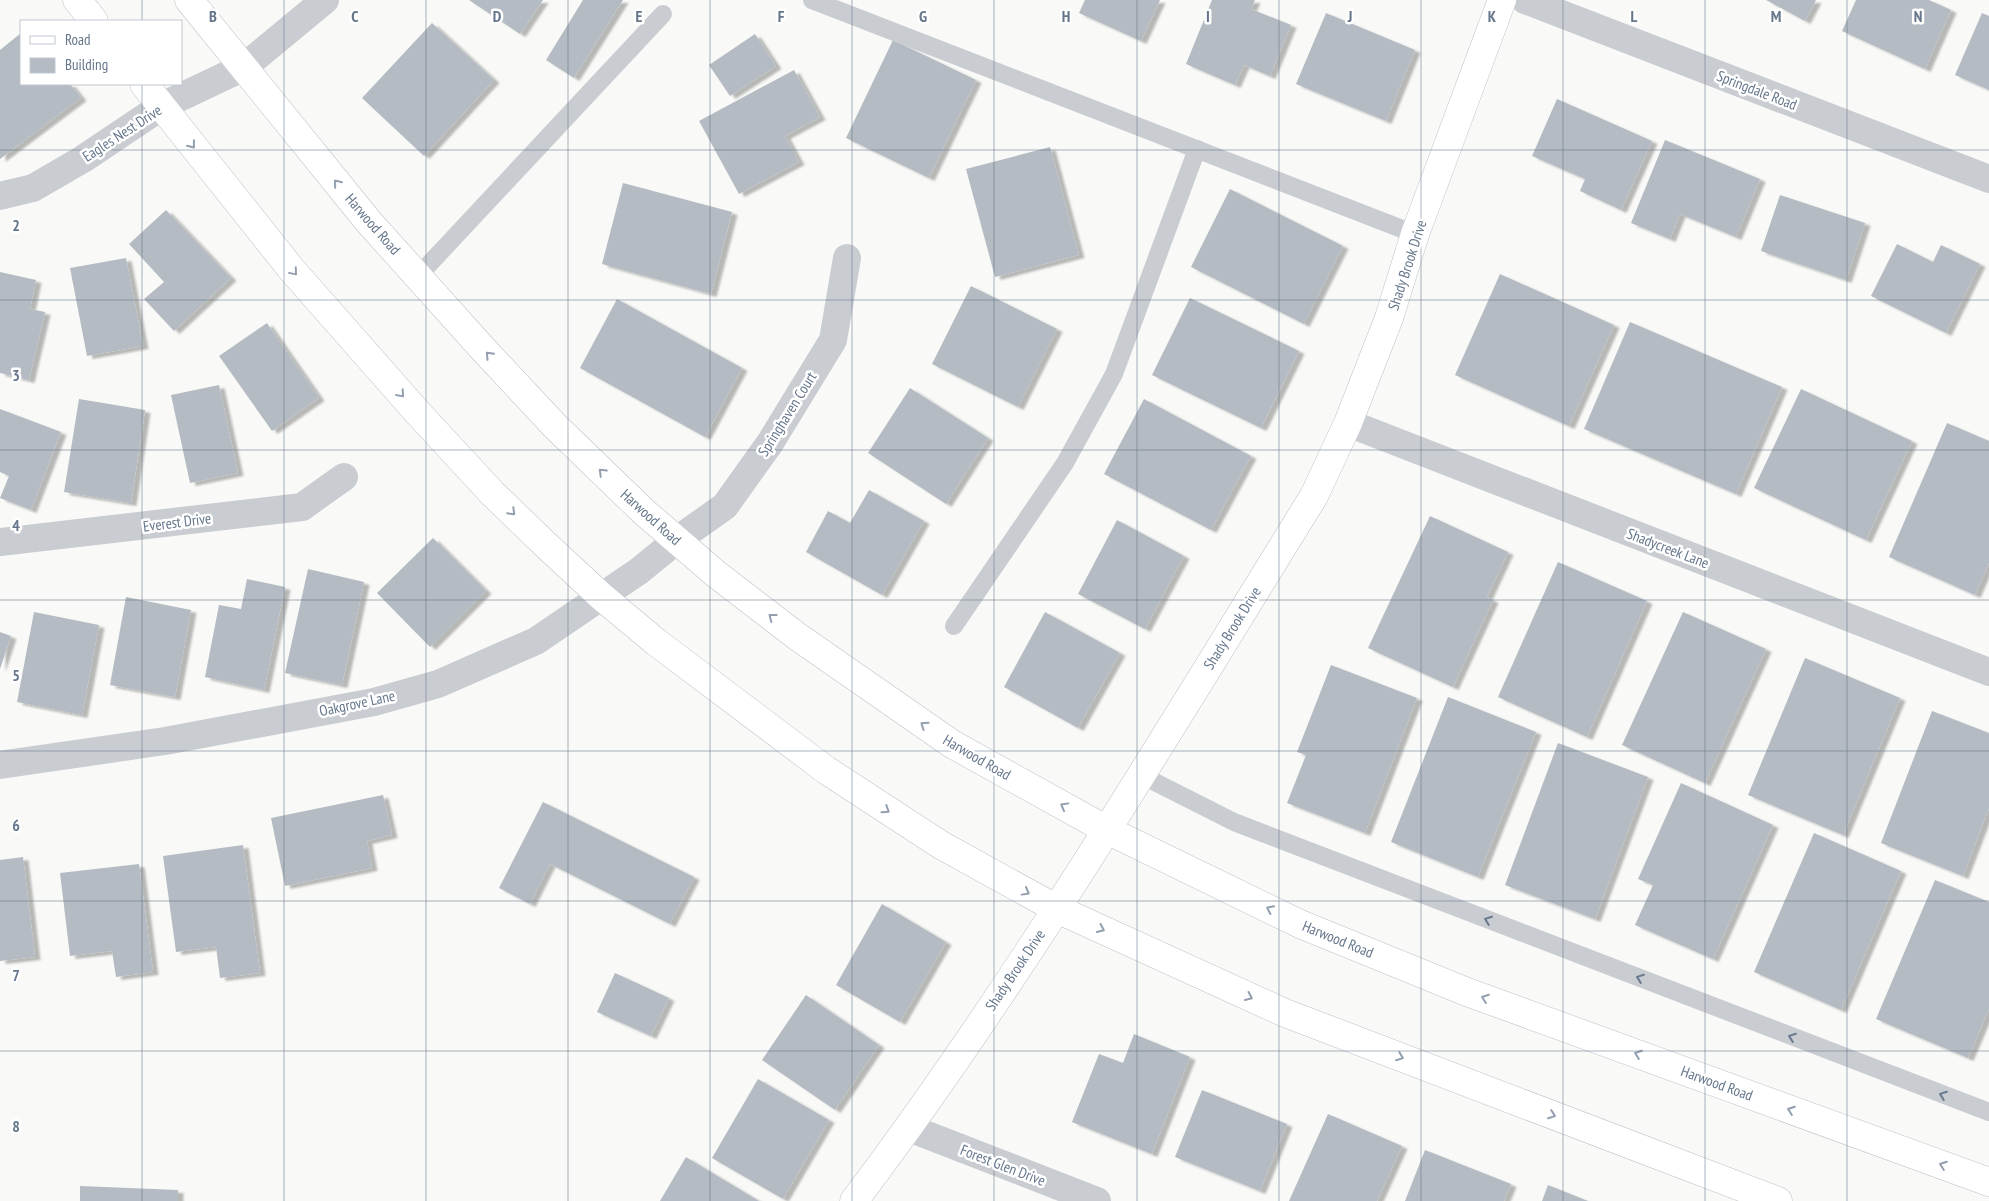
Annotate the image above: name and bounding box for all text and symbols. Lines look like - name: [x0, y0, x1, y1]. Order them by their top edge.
- text: B: [209, 6, 217, 26]
- text: C: [351, 6, 359, 26]
- text: D: [493, 6, 502, 26]
- text: E: [636, 6, 643, 26]
- text: F: [778, 6, 785, 26]
- text: G: [919, 6, 927, 26]
- text: H: [1062, 6, 1070, 26]
- text: I: [1206, 6, 1210, 26]
- text: J: [1347, 6, 1352, 26]
- text: K: [1488, 6, 1497, 26]
- text: L: [1631, 6, 1638, 26]
- text: M: [1771, 6, 1781, 26]
- text: N: [1914, 6, 1922, 26]
- legend: [20, 20, 182, 85]
- text: Road: [65, 30, 91, 49]
- text: Building: [65, 55, 108, 74]
- street label: Springdale Road: [1714, 66, 1800, 114]
- street label: Eagles Nest Drive: [79, 100, 165, 166]
- one-way arrow: [187, 139, 196, 148]
- one-way arrow: [335, 180, 343, 189]
- street label: Harwood Road: [341, 189, 405, 259]
- text: 2: [12, 215, 20, 235]
- street label: Shady Brook Drive: [1383, 217, 1431, 313]
- one-way arrow: [288, 266, 297, 275]
- one-way arrow: [486, 352, 495, 361]
- text: 3: [12, 365, 20, 385]
- street label: Springhaven Court: [754, 368, 820, 460]
- one-way arrow: [395, 388, 404, 397]
- one-way arrow: [599, 469, 608, 478]
- street label: Harwood Road: [617, 485, 685, 549]
- one-way arrow: [506, 506, 515, 515]
- street label: Everest Drive: [142, 508, 212, 536]
- text: 4: [12, 515, 20, 535]
- street label: Shadycreek Lane: [1624, 524, 1712, 572]
- street label: Shady Brook Drive: [1199, 583, 1265, 673]
- one-way arrow: [769, 614, 778, 622]
- text: 5: [12, 665, 20, 685]
- street label: Oakgrove Lane: [317, 686, 397, 720]
- one-way arrow: [920, 722, 929, 731]
- street label: Harwood Road: [940, 730, 1014, 784]
- one-way arrow: [881, 803, 890, 813]
- one-way arrow: [1060, 803, 1069, 813]
- text: 6: [12, 815, 20, 835]
- one-way arrow: [1021, 886, 1030, 896]
- one-way arrow: [1266, 905, 1275, 915]
- street label: Harwood Road: [1300, 916, 1376, 962]
- one-way arrow: [1485, 916, 1493, 926]
- one-way arrow: [1096, 923, 1105, 933]
- street label: Shady Brook Drive: [981, 926, 1049, 1014]
- text: 7: [12, 965, 20, 985]
- one-way arrow: [1636, 974, 1645, 984]
- one-way arrow: [1244, 990, 1253, 1001]
- one-way arrow: [1482, 994, 1490, 1004]
- one-way arrow: [1788, 1032, 1797, 1043]
- one-way arrow: [1634, 1050, 1643, 1060]
- one-way arrow: [1395, 1051, 1403, 1061]
- street label: Harwood Road: [1678, 1061, 1756, 1105]
- one-way arrow: [1940, 1091, 1948, 1101]
- one-way arrow: [1787, 1106, 1795, 1116]
- one-way arrow: [1547, 1109, 1555, 1119]
- text: 8: [12, 1116, 20, 1136]
- street label: Forest Glen Drive: [958, 1140, 1048, 1190]
- one-way arrow: [1940, 1161, 1948, 1171]

